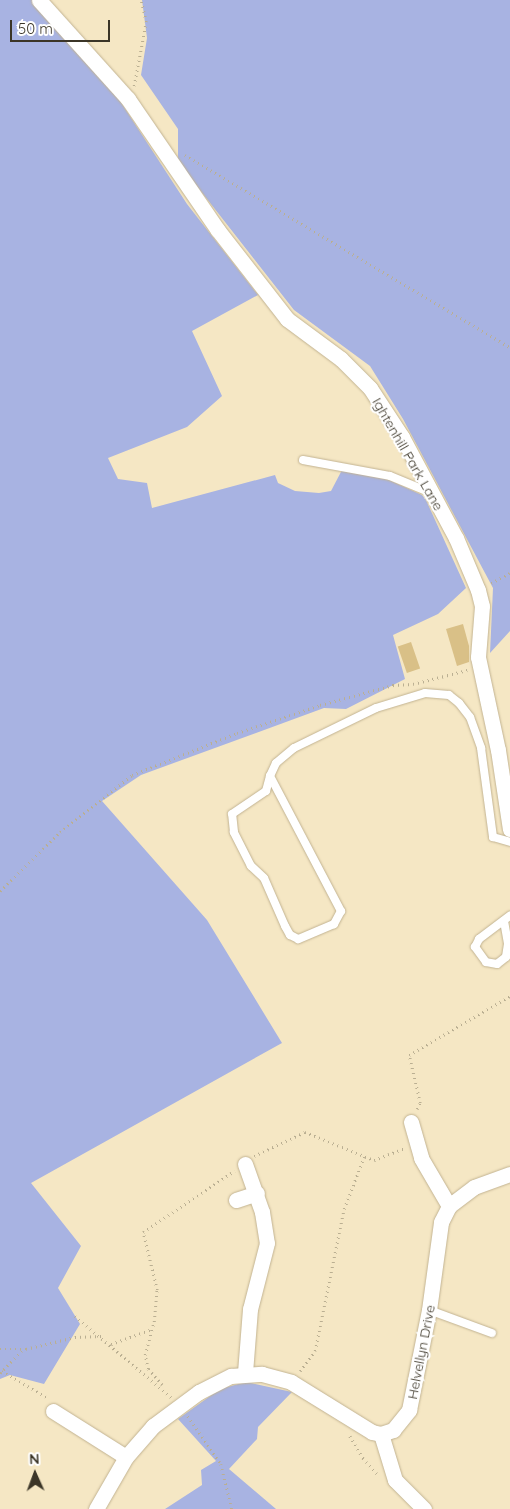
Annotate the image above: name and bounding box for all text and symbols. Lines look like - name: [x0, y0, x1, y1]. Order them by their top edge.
- scale bar: [12, 10, 112, 42]
- text: 50 m: [18, 19, 53, 38]
- street label: Ightenhill Park Lane: [369, 395, 447, 513]
- street label: Helvellyn Drive: [404, 1303, 438, 1401]
- north arrow: [10, 1449, 60, 1499]
- text: N: [29, 1450, 40, 1468]

